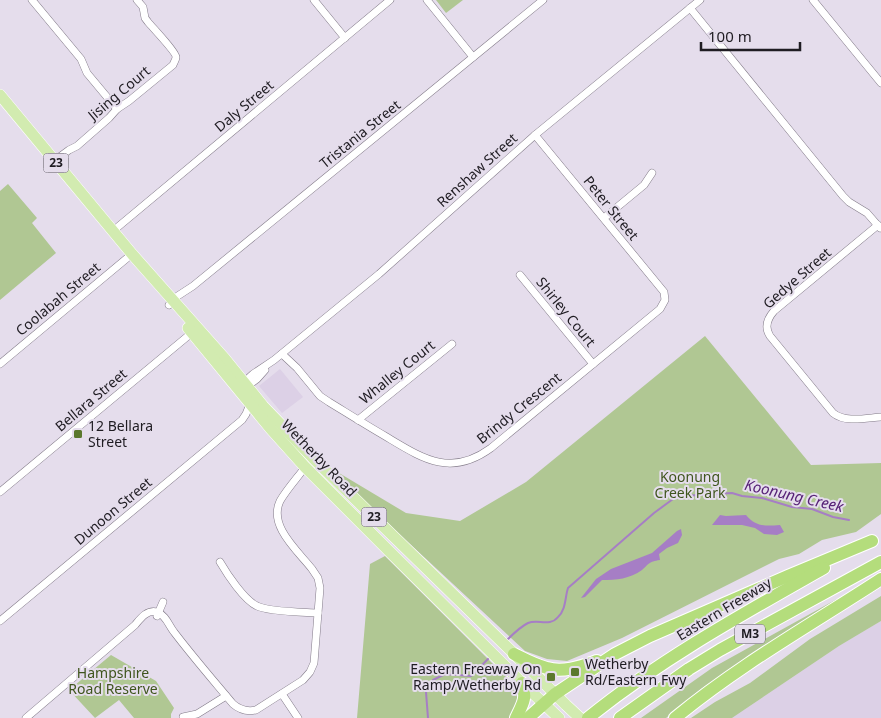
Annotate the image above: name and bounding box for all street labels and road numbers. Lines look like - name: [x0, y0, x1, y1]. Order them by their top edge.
- street label: Jising Court: [82, 61, 154, 125]
- street label: Daly Street: [210, 75, 277, 136]
- street label: Tristania Street: [315, 95, 404, 172]
- street label: Renshaw Street: [432, 128, 521, 211]
- road number: 23: [44, 154, 68, 172]
- street label: Peter Street: [580, 171, 643, 244]
- street label: Gedye Street: [759, 243, 835, 313]
- street label: Coolabah Street: [11, 258, 104, 340]
- street label: Shirley Court: [532, 273, 600, 351]
- street label: Whalley Court: [355, 335, 438, 408]
- street label: Bellara Street: [51, 364, 131, 435]
- street label: Brindy Crescent: [472, 368, 565, 448]
- street label: Wetherby Road: [278, 415, 361, 500]
- street label: Dunoon Street: [70, 473, 155, 549]
- road number: 23: [362, 508, 386, 526]
- street label: Eastern Freeway: [673, 572, 776, 644]
- road number: M3: [735, 624, 765, 644]

